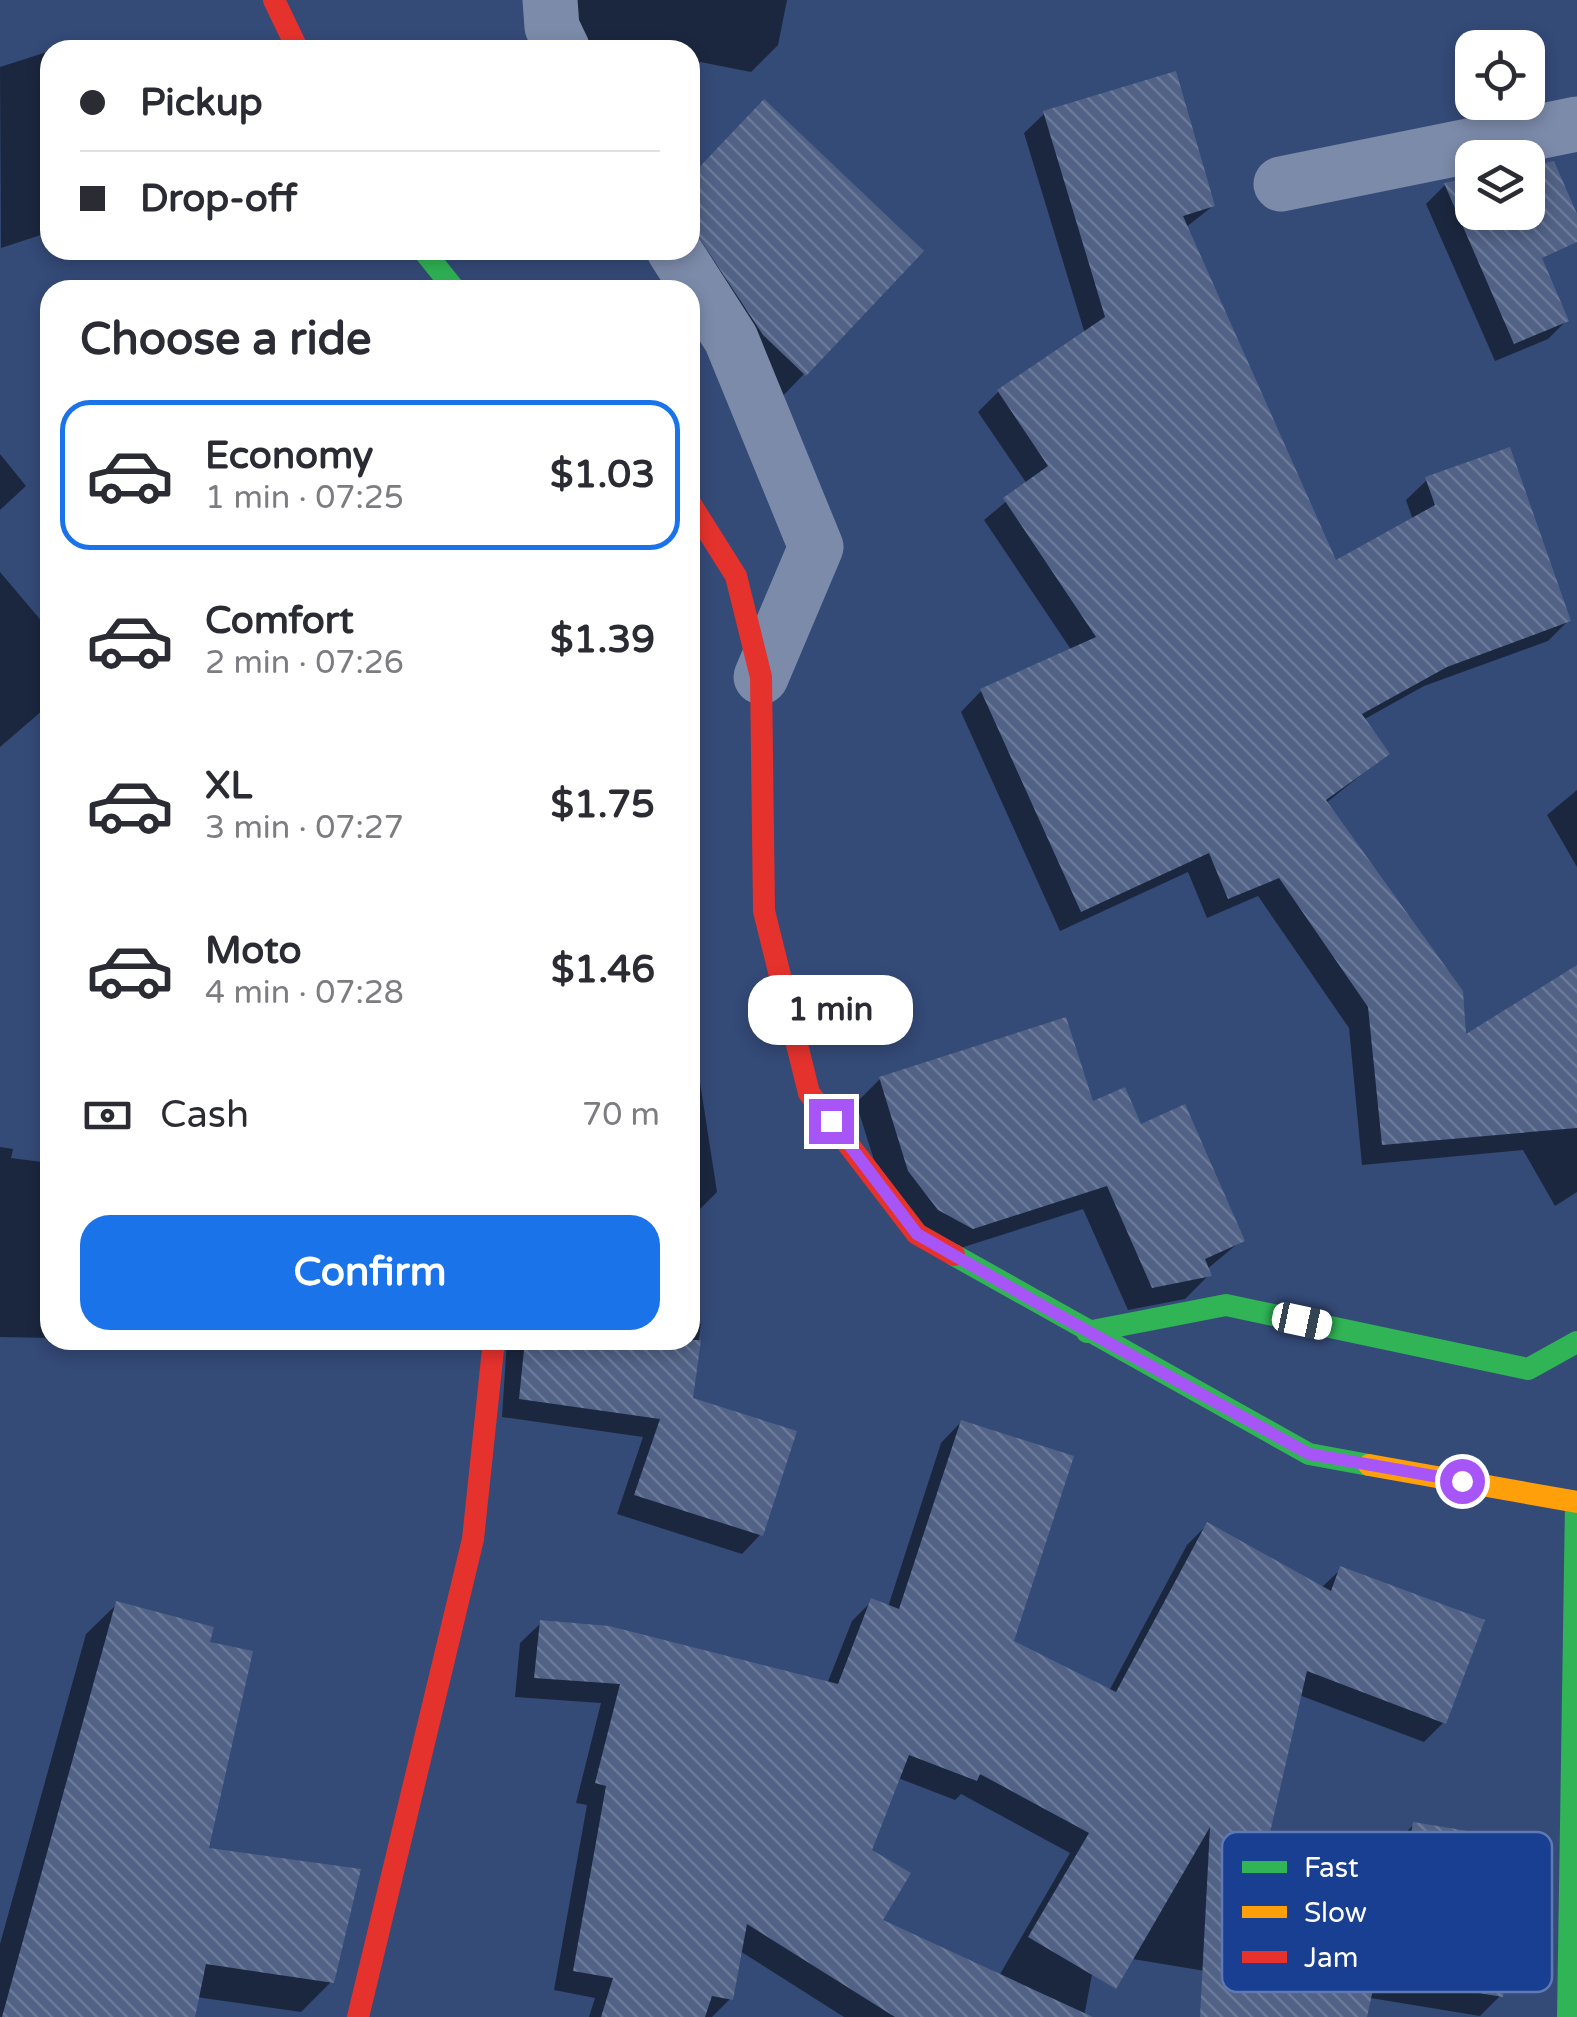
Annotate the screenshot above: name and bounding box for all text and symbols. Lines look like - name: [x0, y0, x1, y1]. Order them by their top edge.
- map controls: [1455, 30, 1545, 230]
- button: locate: [1455, 30, 1545, 120]
- text: Pickup: [140, 80, 263, 126]
- button: layers: [1455, 140, 1545, 230]
- text: Drop-off: [140, 176, 297, 222]
- text: Choose a ride: [80, 313, 371, 367]
- icon: car: [85, 430, 175, 520]
- text: Economy: [205, 433, 373, 479]
- text: $1.03: [550, 452, 655, 498]
- text: 1 min · 07:25: [205, 479, 404, 517]
- icon: car: [85, 595, 175, 685]
- text: Comfort: [205, 598, 354, 644]
- text: $1.39: [550, 617, 655, 663]
- text: 2 min · 07:26: [205, 644, 404, 682]
- icon: car: [85, 760, 175, 850]
- text: XL: [205, 763, 252, 809]
- text: $1.75: [550, 782, 655, 828]
- text: 3 min · 07:27: [205, 809, 404, 847]
- icon: car: [85, 925, 175, 1015]
- text: Moto: [205, 928, 301, 974]
- text: $1.46: [551, 947, 655, 993]
- text: 4 min · 07:28: [205, 974, 404, 1012]
- callout: 1 min: [748, 976, 914, 1046]
- text: 1 min: [788, 991, 873, 1029]
- icon: cash: [80, 1088, 135, 1143]
- text: Cash: [160, 1092, 249, 1138]
- text: 70 m: [582, 1096, 660, 1134]
- route end: [809, 1099, 854, 1144]
- button: Confirm: [80, 1215, 660, 1330]
- car: [1270, 1300, 1334, 1342]
- route start: [1440, 1459, 1485, 1504]
- legend: [1222, 1832, 1552, 1992]
- text: Fast: [1304, 1851, 1359, 1885]
- text: Slow: [1304, 1896, 1367, 1930]
- text: Jam: [1304, 1941, 1359, 1975]

